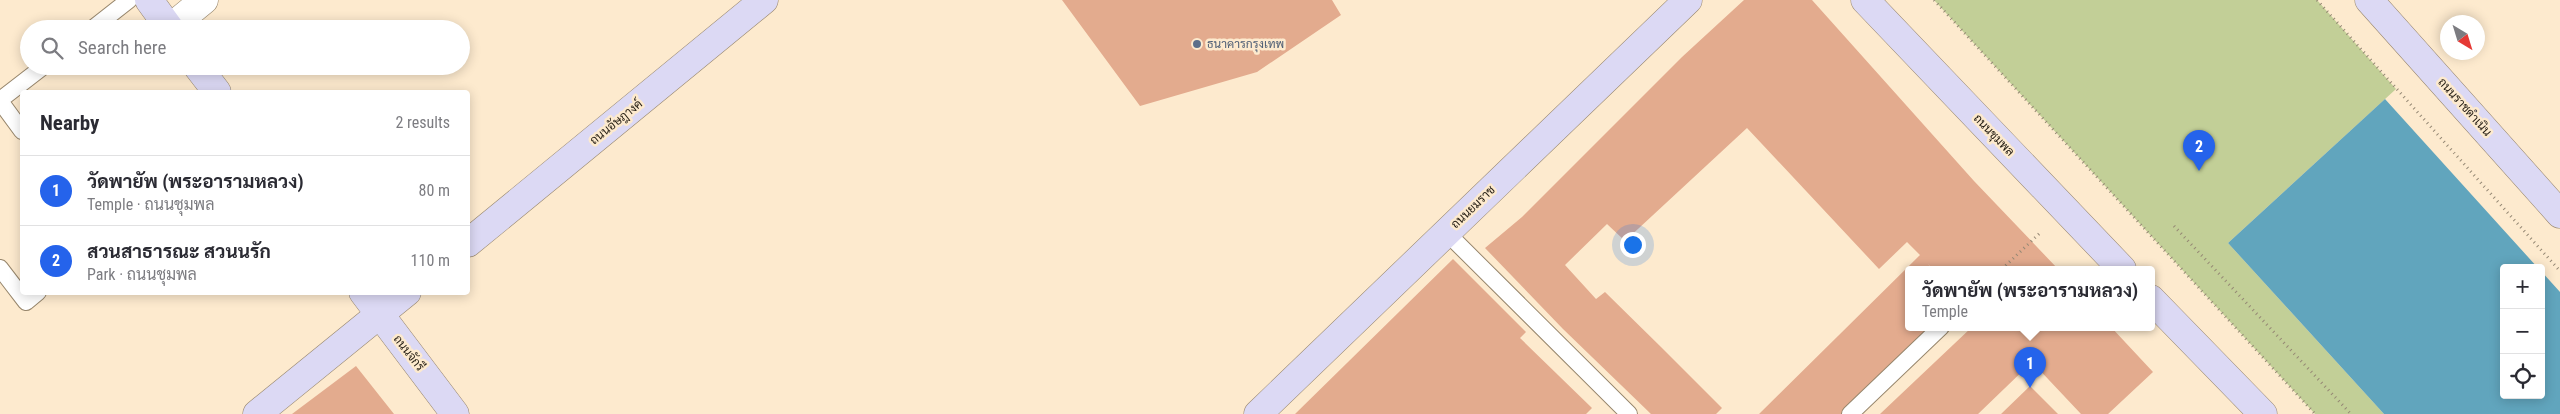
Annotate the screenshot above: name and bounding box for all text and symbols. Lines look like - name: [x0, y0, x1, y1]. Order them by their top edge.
- north arrow: [2440, 15, 2485, 60]
- search box: [20, 20, 470, 75]
- icon: search: [38, 34, 66, 62]
- text: Search here: [78, 36, 166, 59]
- place label: ธนาคารกรุงเทพ: [1207, 37, 1284, 53]
- marker: ธนาคารกรุงเทพ: [1191, 38, 1203, 50]
- street label: ถนนราชดำเนิน: [2435, 75, 2495, 139]
- street label: ถนนอัษฎางค์: [586, 96, 646, 148]
- text: Nearby: [40, 111, 99, 135]
- street label: ถนนชุมพล: [1969, 111, 2017, 160]
- text: 2 results: [395, 113, 450, 132]
- pin: 2: [2183, 130, 2215, 171]
- text: วัดพายัพ (พระอารามหลวง): [87, 170, 304, 193]
- text: 1: [52, 181, 60, 200]
- text: 80 m: [418, 181, 450, 200]
- street label: ถนนยมราช: [1448, 183, 1498, 231]
- text: Temple · ถนนชุมพล: [87, 195, 214, 214]
- your location: [1620, 232, 1646, 258]
- text: สวนสาธารณะ สวนนรัก: [87, 240, 271, 263]
- text: 2: [52, 251, 60, 270]
- text: 110 m: [411, 251, 450, 270]
- map controls: [2500, 264, 2545, 399]
- button: +: [2500, 264, 2545, 309]
- text: Park · ถนนชุมพล: [87, 265, 197, 284]
- popup: [1905, 266, 2155, 331]
- text: วัดพายัพ (พระอารามหลวง): [1922, 279, 2138, 302]
- text: Temple: [1922, 302, 1968, 321]
- button: −: [2500, 309, 2545, 354]
- street label: ถนนจักรี: [391, 332, 428, 374]
- pin: 1: [2014, 347, 2046, 388]
- button: locate: [2500, 354, 2545, 399]

